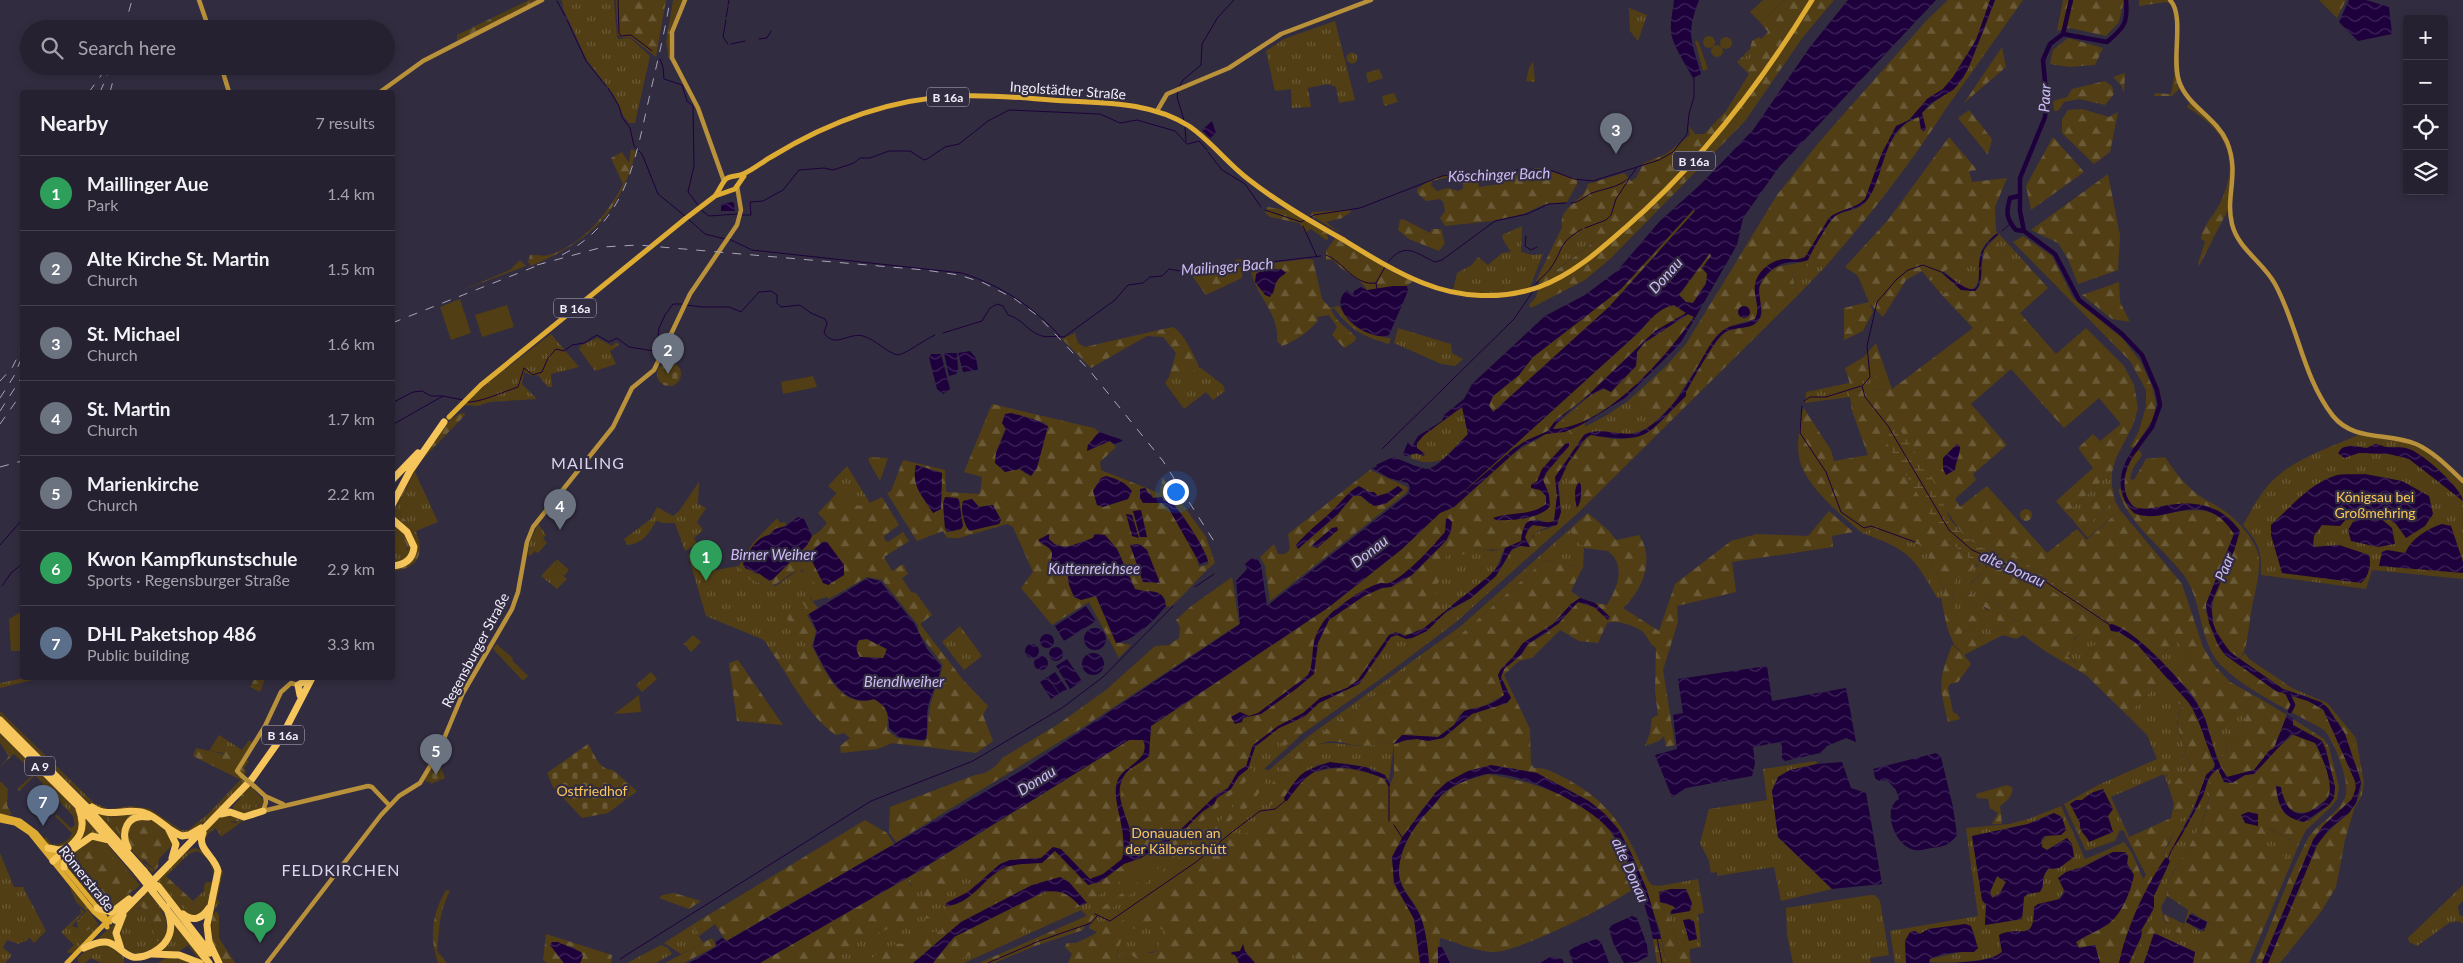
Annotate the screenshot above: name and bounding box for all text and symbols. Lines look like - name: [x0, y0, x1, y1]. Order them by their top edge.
- map controls: [2403, 15, 2448, 195]
- button: +: [2403, 15, 2448, 60]
- search box: [20, 20, 395, 75]
- icon: search: [38, 34, 66, 62]
- text: Search here: [78, 36, 176, 59]
- button: −: [2403, 60, 2448, 105]
- street label: Ingolstädter Straße: [1009, 77, 1127, 103]
- water label: Paar: [2034, 83, 2054, 113]
- road number: B 16a: [927, 88, 969, 106]
- button: locate: [2403, 105, 2448, 150]
- text: Nearby: [40, 110, 108, 135]
- text: 7 results: [315, 113, 375, 132]
- pin: 3: [1600, 113, 1632, 154]
- button: layers: [2403, 150, 2448, 195]
- road number: B 16a: [1673, 152, 1715, 170]
- water label: Köschinger Bach: [1447, 163, 1551, 185]
- text: Maillinger Aue: [87, 172, 209, 195]
- text: 1: [51, 184, 61, 203]
- text: 1.4 km: [327, 184, 375, 203]
- text: Park: [87, 195, 118, 214]
- text: Alte Kirche St. Martin: [87, 247, 270, 270]
- water label: Donau: [1644, 253, 1686, 297]
- water label: Mailinger Bach: [1180, 254, 1274, 278]
- text: 2: [51, 259, 61, 278]
- text: 1.5 km: [327, 259, 375, 278]
- text: Church: [87, 270, 138, 289]
- road number: B 16a: [554, 298, 596, 318]
- text: St. Michael: [87, 322, 180, 345]
- pin: 2: [652, 333, 684, 374]
- text: 3: [51, 334, 61, 353]
- text: 1.6 km: [327, 334, 375, 353]
- text: Church: [87, 345, 138, 364]
- text: St. Martin: [87, 397, 171, 420]
- text: 4: [51, 409, 61, 428]
- text: 1.7 km: [327, 409, 375, 428]
- text: Church: [87, 420, 138, 439]
- district label: MAILING: [551, 453, 625, 472]
- text: Marienkirche: [87, 472, 199, 495]
- your location: [1163, 479, 1189, 505]
- text: 5: [51, 484, 61, 503]
- text: 2.2 km: [327, 484, 375, 503]
- park label: Königsau bei Großmehring: [2334, 488, 2416, 521]
- pin: 4: [544, 489, 576, 530]
- text: Church: [87, 495, 138, 514]
- water label: Donau: [1347, 531, 1391, 571]
- pin: 1: [690, 540, 722, 581]
- water label: Birner Weiher: [730, 545, 816, 563]
- water label: alte Donau: [1978, 546, 2048, 590]
- text: Kwon Kampfkunstschule: [87, 547, 298, 570]
- water label: Paar: [2210, 550, 2238, 583]
- text: 6: [51, 559, 61, 578]
- text: 2.9 km: [327, 559, 375, 578]
- water label: Kuttenreichsee: [1048, 559, 1140, 577]
- text: Sports · Regensburger Straße: [87, 570, 290, 589]
- street label: Regensburger Straße: [438, 590, 512, 710]
- text: DHL Paketshop 486: [87, 622, 256, 645]
- text: 7: [51, 634, 61, 653]
- text: 3.3 km: [327, 634, 375, 653]
- text: Public building: [87, 645, 189, 664]
- water label: Biendlweiher: [864, 672, 945, 690]
- road number: B 16a: [262, 726, 304, 744]
- pin: 5: [420, 734, 452, 775]
- road number: A 9: [25, 756, 55, 776]
- water label: Donau: [1013, 761, 1059, 799]
- park label: Ostfriedhof: [557, 782, 628, 799]
- pin: 7: [27, 785, 59, 826]
- park label: Donauauen an der Kälberschütt: [1125, 824, 1227, 857]
- water label: alte Donau: [1609, 835, 1653, 905]
- street label: Römerstraße: [56, 842, 118, 914]
- district label: FELDKIRCHEN: [281, 860, 401, 879]
- pin: 6: [244, 902, 276, 943]

